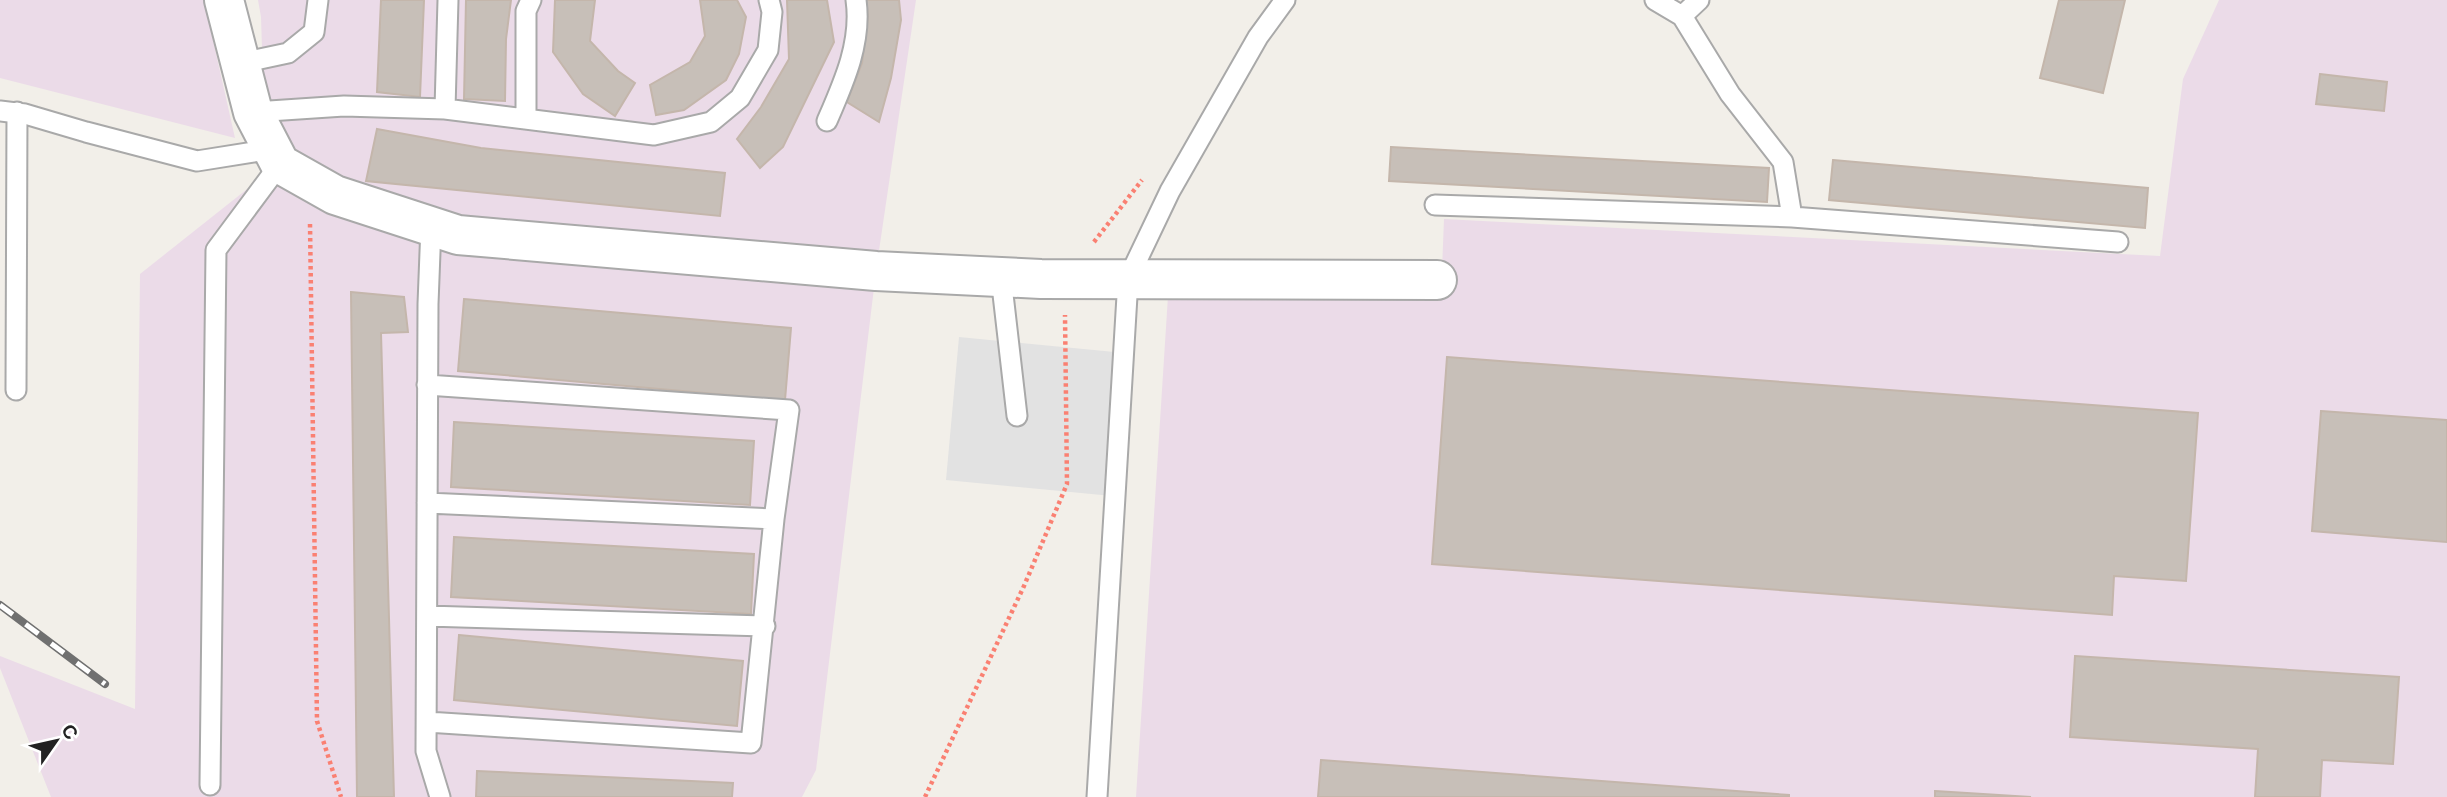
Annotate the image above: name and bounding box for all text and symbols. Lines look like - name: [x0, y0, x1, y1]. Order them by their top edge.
- north arrow: [21, 706, 91, 776]
- text: С: [57, 720, 82, 744]

